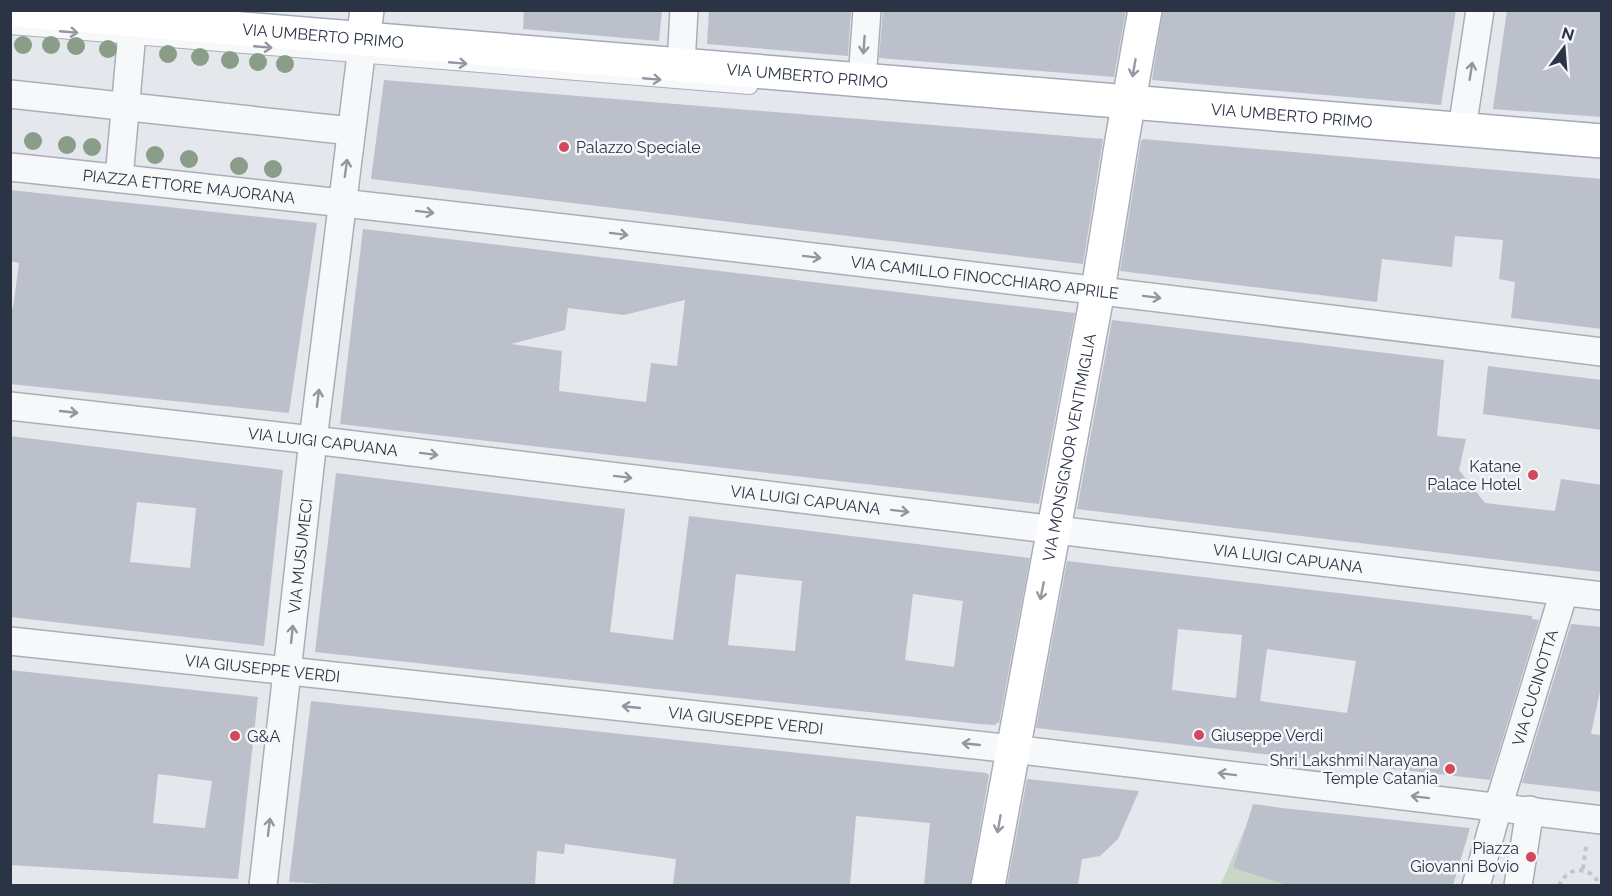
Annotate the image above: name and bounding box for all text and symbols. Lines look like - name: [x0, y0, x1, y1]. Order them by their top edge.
- north arrow: [1534, 18, 1594, 78]
- street label: VIA UMBERTO PRIMO: [241, 19, 405, 52]
- text: N: [1560, 23, 1576, 45]
- one-way arrow: [58, 26, 78, 37]
- one-way arrow: [859, 35, 870, 55]
- one-way arrow: [253, 42, 273, 53]
- one-way arrow: [447, 58, 467, 69]
- one-way arrow: [1129, 58, 1140, 77]
- street label: VIA UMBERTO PRIMO: [726, 59, 889, 92]
- one-way arrow: [1466, 62, 1477, 82]
- one-way arrow: [641, 74, 661, 85]
- street label: VIA UMBERTO PRIMO: [1210, 99, 1373, 132]
- place label: Palazzo Speciale: [576, 138, 701, 157]
- marker: Palazzo Speciale: [557, 140, 571, 154]
- one-way arrow: [341, 159, 352, 179]
- street label: PIAZZA ETTORE MAJORANA: [82, 165, 296, 207]
- one-way arrow: [414, 207, 434, 218]
- one-way arrow: [608, 229, 628, 240]
- one-way arrow: [802, 252, 822, 263]
- street label: VIA CAMILLO FINOCCHIARO APRILE: [850, 252, 1120, 303]
- one-way arrow: [1142, 291, 1161, 302]
- street label: VIA MONSIGNOR VENTIMIGLIA: [1039, 332, 1099, 563]
- one-way arrow: [313, 389, 324, 409]
- one-way arrow: [58, 407, 78, 418]
- street label: VIA LUIGI CAPUANA: [247, 423, 399, 460]
- one-way arrow: [419, 449, 439, 460]
- place label: Katane Palace Hotel: [1427, 457, 1522, 494]
- marker: Katane Palace Hotel: [1526, 468, 1540, 482]
- one-way arrow: [612, 472, 632, 483]
- street label: VIA LUIGI CAPUANA: [729, 481, 882, 518]
- street label: VIA MUSUMECI: [284, 498, 316, 615]
- one-way arrow: [889, 506, 909, 517]
- street label: VIA LUIGI CAPUANA: [1212, 539, 1364, 577]
- one-way arrow: [1036, 581, 1047, 600]
- one-way arrow: [287, 624, 298, 644]
- street label: VIA CUCINOTTA: [1508, 627, 1562, 748]
- street label: VIA GIUSEPPE VERDI: [184, 650, 341, 686]
- one-way arrow: [621, 702, 641, 713]
- street label: VIA GIUSEPPE VERDI: [667, 702, 824, 738]
- place label: Giuseppe Verdi: [1211, 726, 1323, 745]
- place label: G&A: [247, 727, 280, 746]
- marker: Giuseppe Verdi: [1192, 728, 1206, 742]
- marker: G&A: [228, 729, 242, 743]
- one-way arrow: [961, 738, 981, 749]
- place label: Shri Lakshmi Narayana Temple Catania: [1270, 751, 1438, 788]
- marker: Shri Lakshmi Narayana Temple Catania: [1443, 762, 1457, 776]
- one-way arrow: [1217, 768, 1237, 779]
- one-way arrow: [1411, 791, 1431, 802]
- one-way arrow: [993, 814, 1004, 833]
- one-way arrow: [264, 818, 275, 838]
- place label: Piazza Giovanni Bovio: [1410, 839, 1519, 876]
- marker: Piazza Giovanni Bovio: [1524, 850, 1538, 864]

